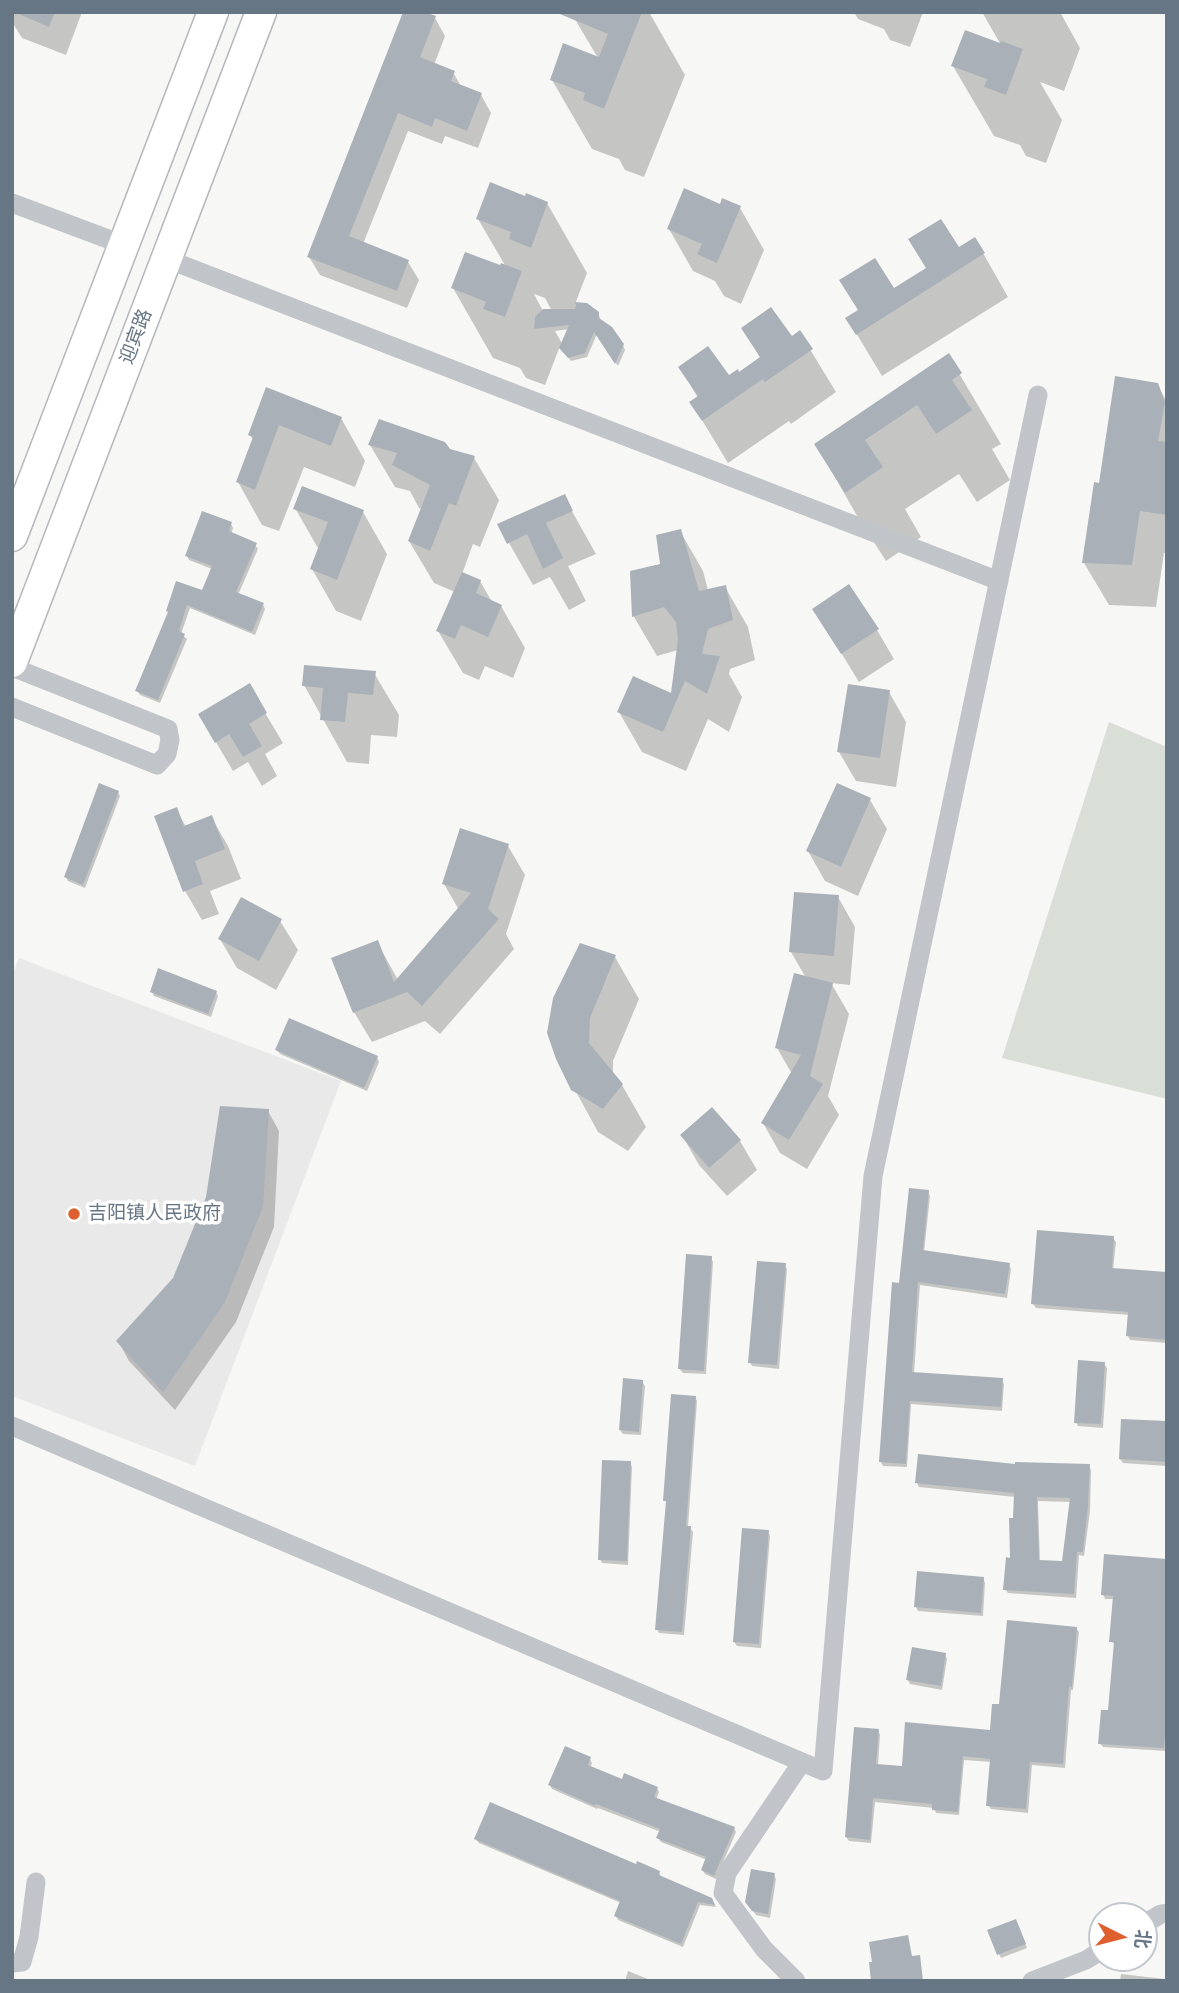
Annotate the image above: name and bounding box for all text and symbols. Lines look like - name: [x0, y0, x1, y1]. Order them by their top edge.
- street label: 迎宾路: [116, 306, 158, 368]
- place label: 吉阳镇人民政府: [88, 1203, 221, 1225]
- marker: 吉阳镇人民政府: [66, 1206, 82, 1222]
- north arrow: [1088, 1902, 1158, 1972]
- text: 北: [1130, 1928, 1155, 1950]

